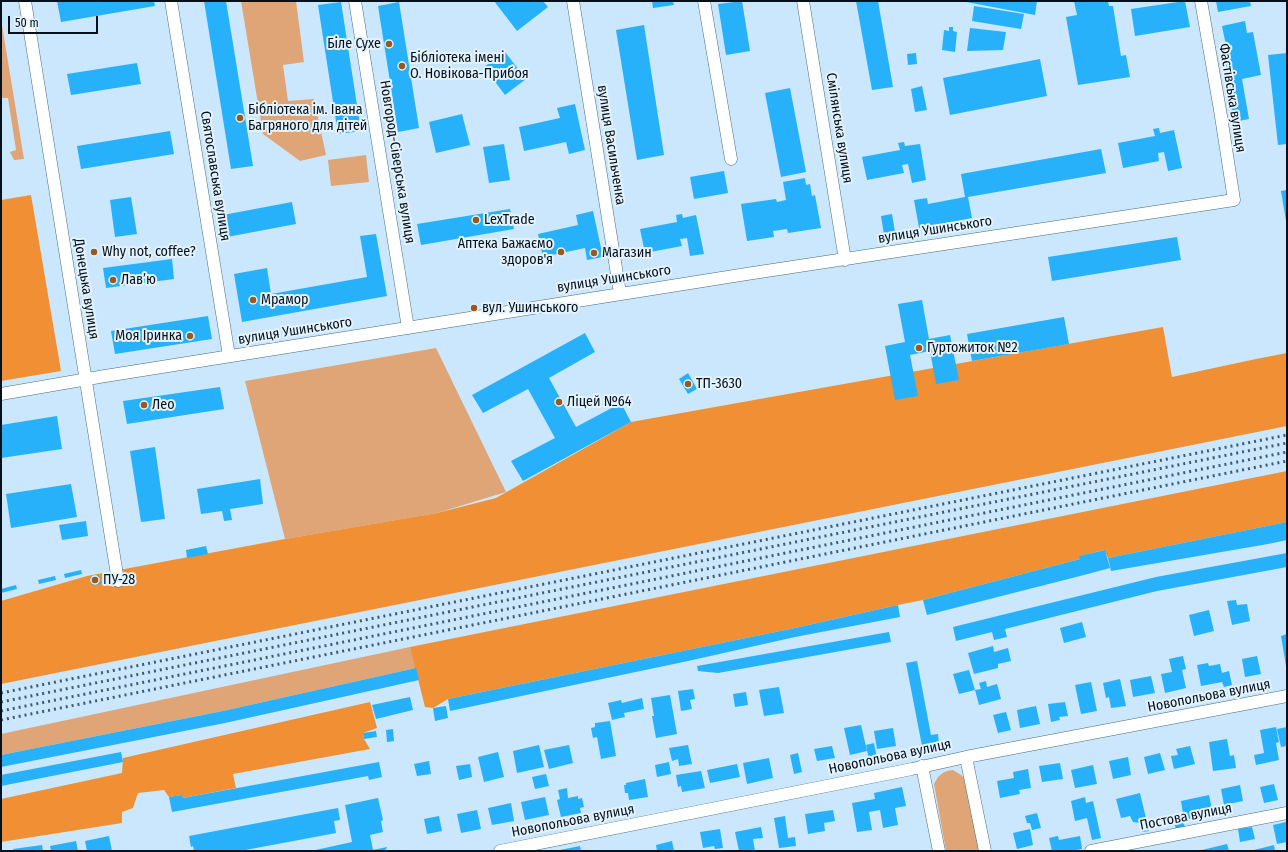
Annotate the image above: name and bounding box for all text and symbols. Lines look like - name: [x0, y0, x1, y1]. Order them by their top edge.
- scale bar: [10, 8, 100, 34]
- text: 50 m: [15, 16, 39, 30]
- place label: Біле Сухе: [327, 36, 381, 52]
- marker: Біле Сухе: [384, 39, 394, 49]
- street label: Фастівська вулиця: [1215, 42, 1249, 154]
- place label: Бібліотека імені О. Новікова-Прибоя: [410, 50, 529, 82]
- marker: Бібліотека імені О. Новікова-Прибоя: [397, 61, 407, 71]
- street label: Смілянська вулиця: [822, 72, 856, 184]
- street label: Новгород-Сіверська вулиця: [376, 79, 418, 245]
- street label: вулиця Васильченка: [593, 84, 629, 206]
- place label: Бібліотека ім. Івана Багряного для дітей: [248, 102, 367, 134]
- street label: Святославська вулиця: [196, 110, 234, 242]
- marker: Бібліотека ім. Івана Багряного для дітей: [235, 113, 245, 123]
- place label: LexTrade: [484, 212, 535, 228]
- street label: вулиця Ушинського: [877, 213, 993, 247]
- marker: LexTrade: [471, 215, 481, 225]
- place label: Аптека Бажаємо здоров'я: [458, 236, 553, 268]
- street label: Донецька вулиця: [70, 237, 102, 341]
- place label: Why not, coffee?: [102, 244, 196, 260]
- place label: Магазин: [602, 245, 652, 261]
- marker: Why not, coffee?: [89, 247, 99, 257]
- marker: Аптека Бажаємо здоров'я: [556, 247, 566, 257]
- marker: Магазин: [589, 248, 599, 258]
- street label: вулиця Ушинського: [556, 262, 672, 296]
- place label: Лав’ю: [121, 272, 156, 288]
- marker: Лав’ю: [108, 275, 118, 285]
- place label: Мрамор: [261, 292, 308, 308]
- marker: Мрамор: [248, 295, 258, 305]
- place label: вул. Ушинського: [482, 300, 578, 316]
- marker: вул. Ушинського: [469, 303, 479, 313]
- street label: вулиця Ушинського: [237, 314, 353, 348]
- place label: Моя Іринка: [115, 328, 182, 344]
- marker: Моя Іринка: [185, 331, 195, 341]
- place label: Гуртожиток №2: [927, 340, 1018, 356]
- marker: Гуртожиток №2: [914, 343, 924, 353]
- place label: ТП-3630: [696, 376, 742, 392]
- marker: ТП-3630: [683, 379, 693, 389]
- place label: Ліцей №64: [567, 394, 632, 410]
- place label: Лео: [152, 397, 175, 413]
- marker: Ліцей №64: [554, 397, 564, 407]
- marker: Лео: [139, 400, 149, 410]
- place label: ПУ-28: [103, 572, 135, 588]
- marker: ПУ-28: [90, 575, 100, 585]
- street label: Новопольова вулиця: [1146, 676, 1272, 716]
- street label: Новопольова вулиця: [827, 736, 953, 778]
- street label: Постова вулиця: [1138, 800, 1234, 834]
- street label: Новопольова вулиця: [510, 801, 636, 841]

